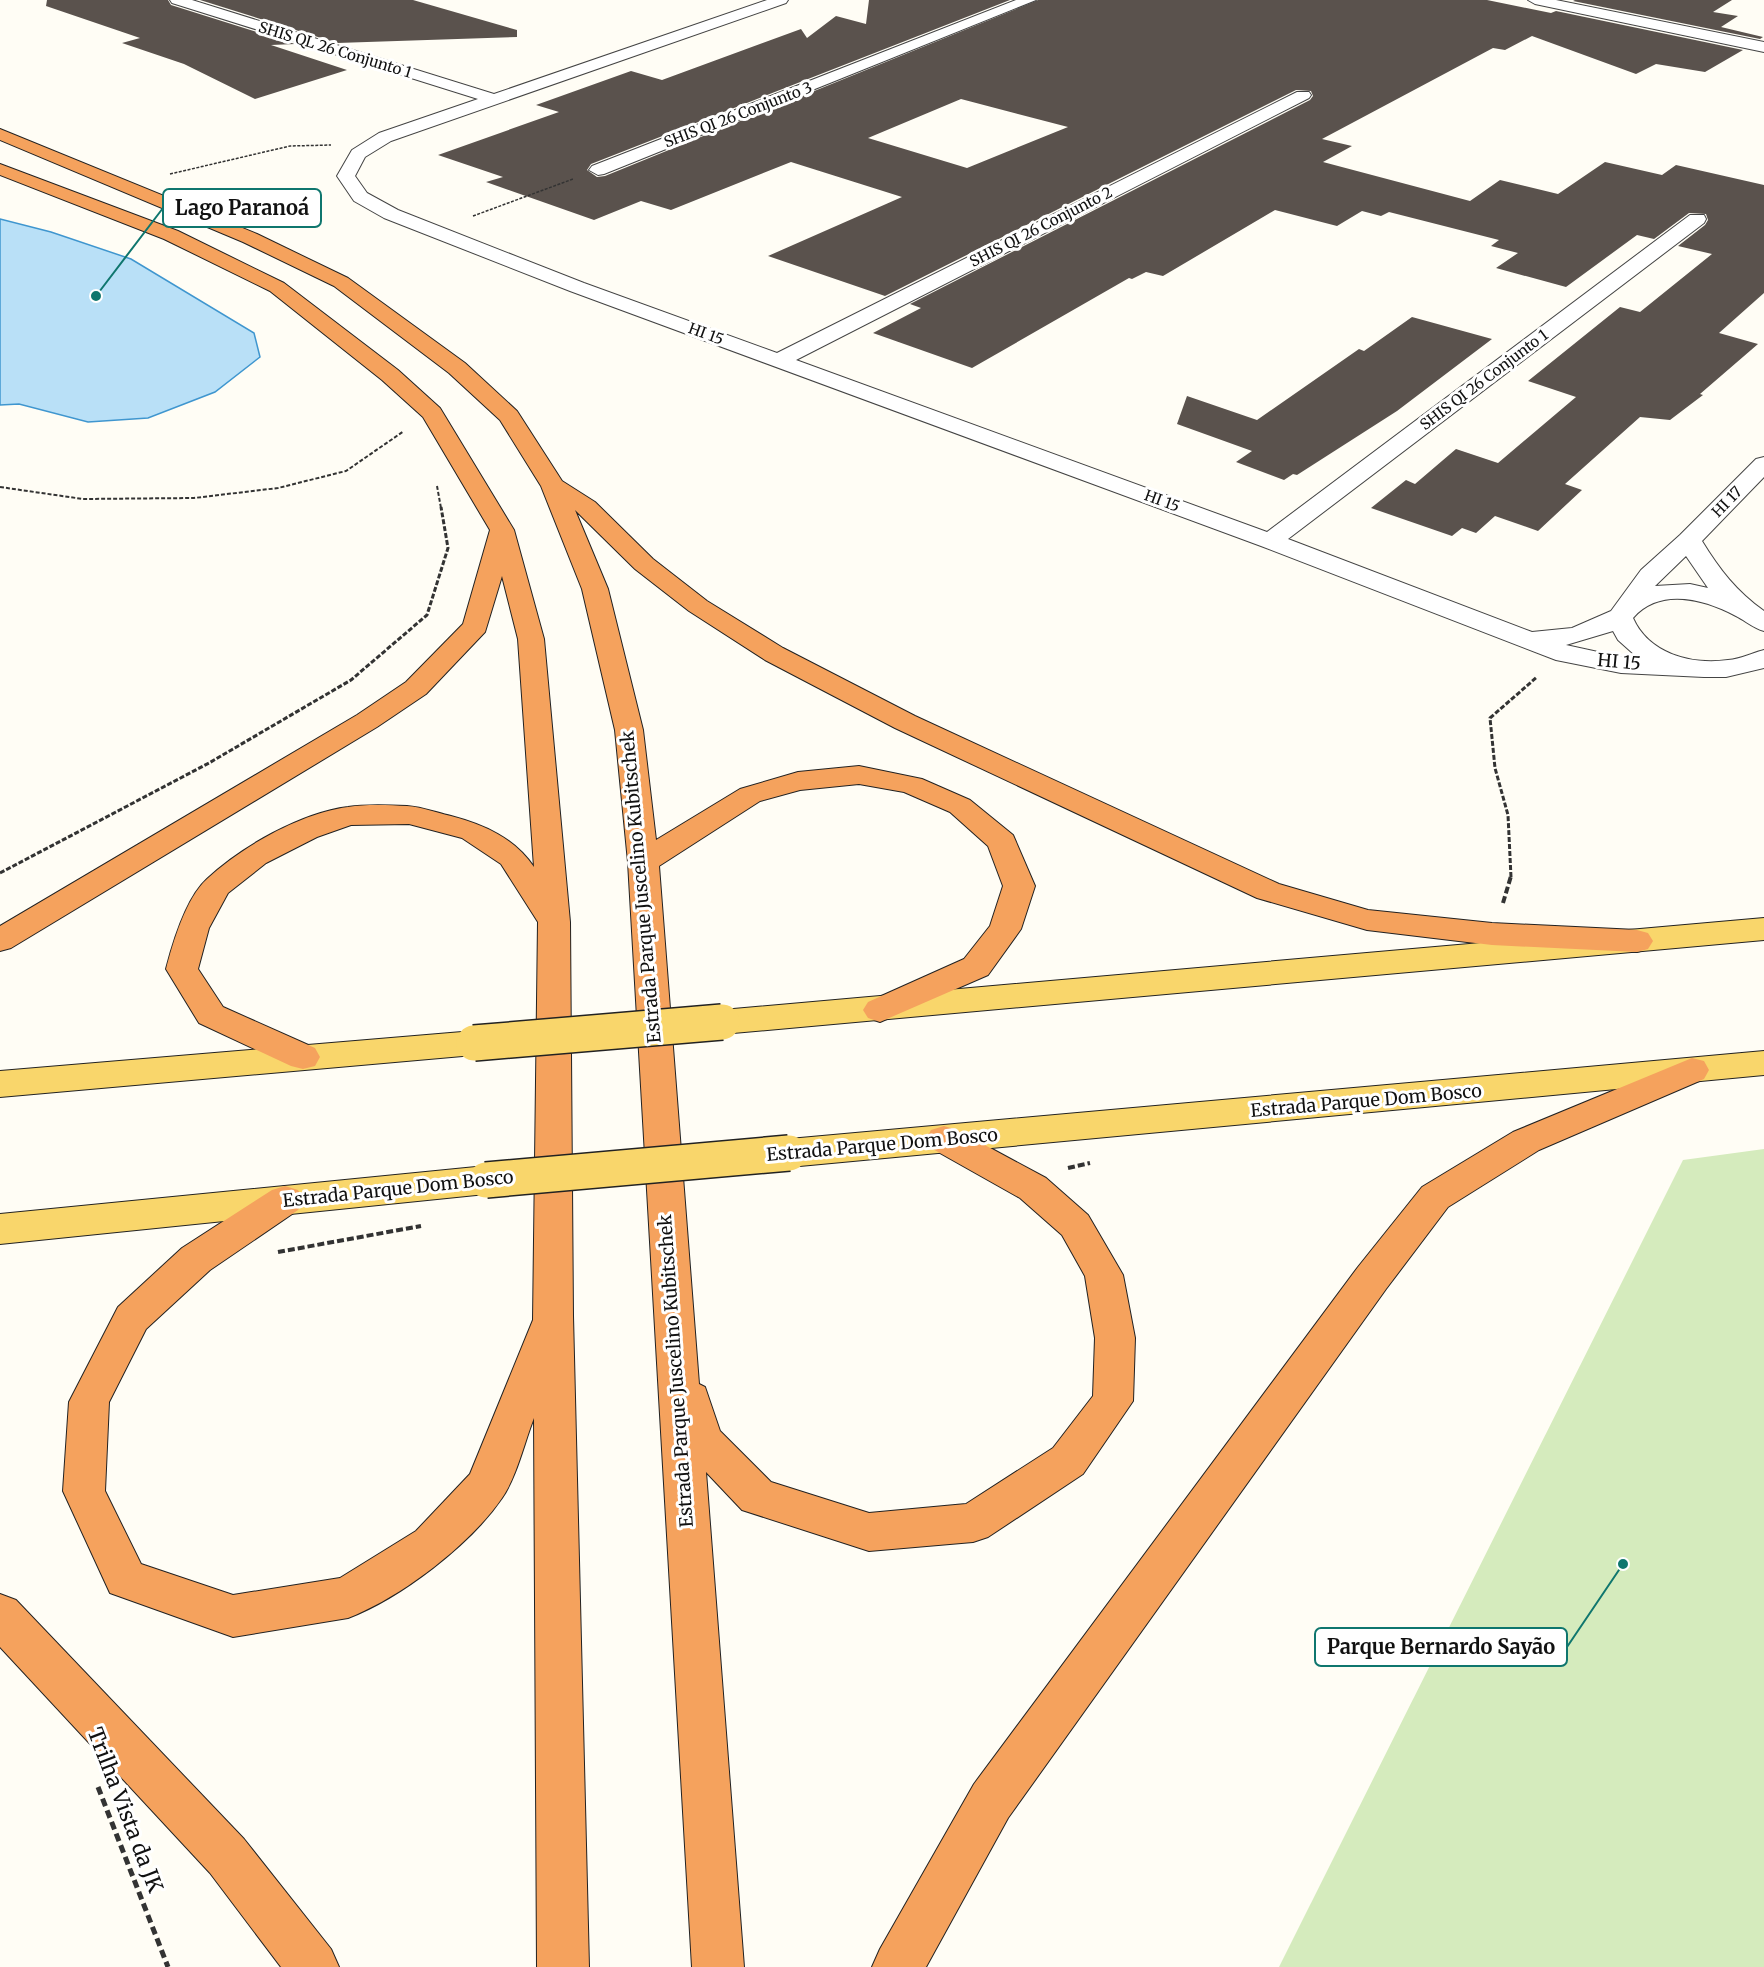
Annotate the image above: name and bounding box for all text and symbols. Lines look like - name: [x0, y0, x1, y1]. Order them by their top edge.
- street label: SHIS QL 26 Conjunto 1: [256, 17, 414, 82]
- street label: SHIS QI 26 Conjunto 3: [661, 77, 815, 152]
- street label: SHIS QI 26 Conjunto 2: [966, 182, 1115, 271]
- callout: Lago Paranoá: [163, 189, 321, 227]
- text: Lago Paranoá: [175, 195, 309, 220]
- street label: HI 15: [686, 318, 726, 349]
- street label: SHIS QI 26 Conjunto 1: [1416, 325, 1552, 434]
- street label: HI 17: [1707, 482, 1746, 521]
- street label: HI 15: [1142, 485, 1182, 516]
- street label: HI 15: [1596, 648, 1642, 675]
- street label: Estrada Parque Juscelino Kubitschek: [615, 729, 666, 1044]
- street label: Estrada Parque Dom Bosco: [1249, 1079, 1483, 1122]
- street label: Estrada Parque Dom Bosco: [765, 1123, 999, 1166]
- street label: Estrada Parque Dom Bosco: [281, 1165, 515, 1212]
- street label: Estrada Parque Juscelino Kubitschek: [653, 1213, 698, 1528]
- callout: Parque Bernardo Sayão: [1315, 1628, 1567, 1666]
- text: Parque Bernardo Sayão: [1327, 1634, 1555, 1659]
- street label: Trilha Vista da JK: [82, 1723, 170, 1897]

